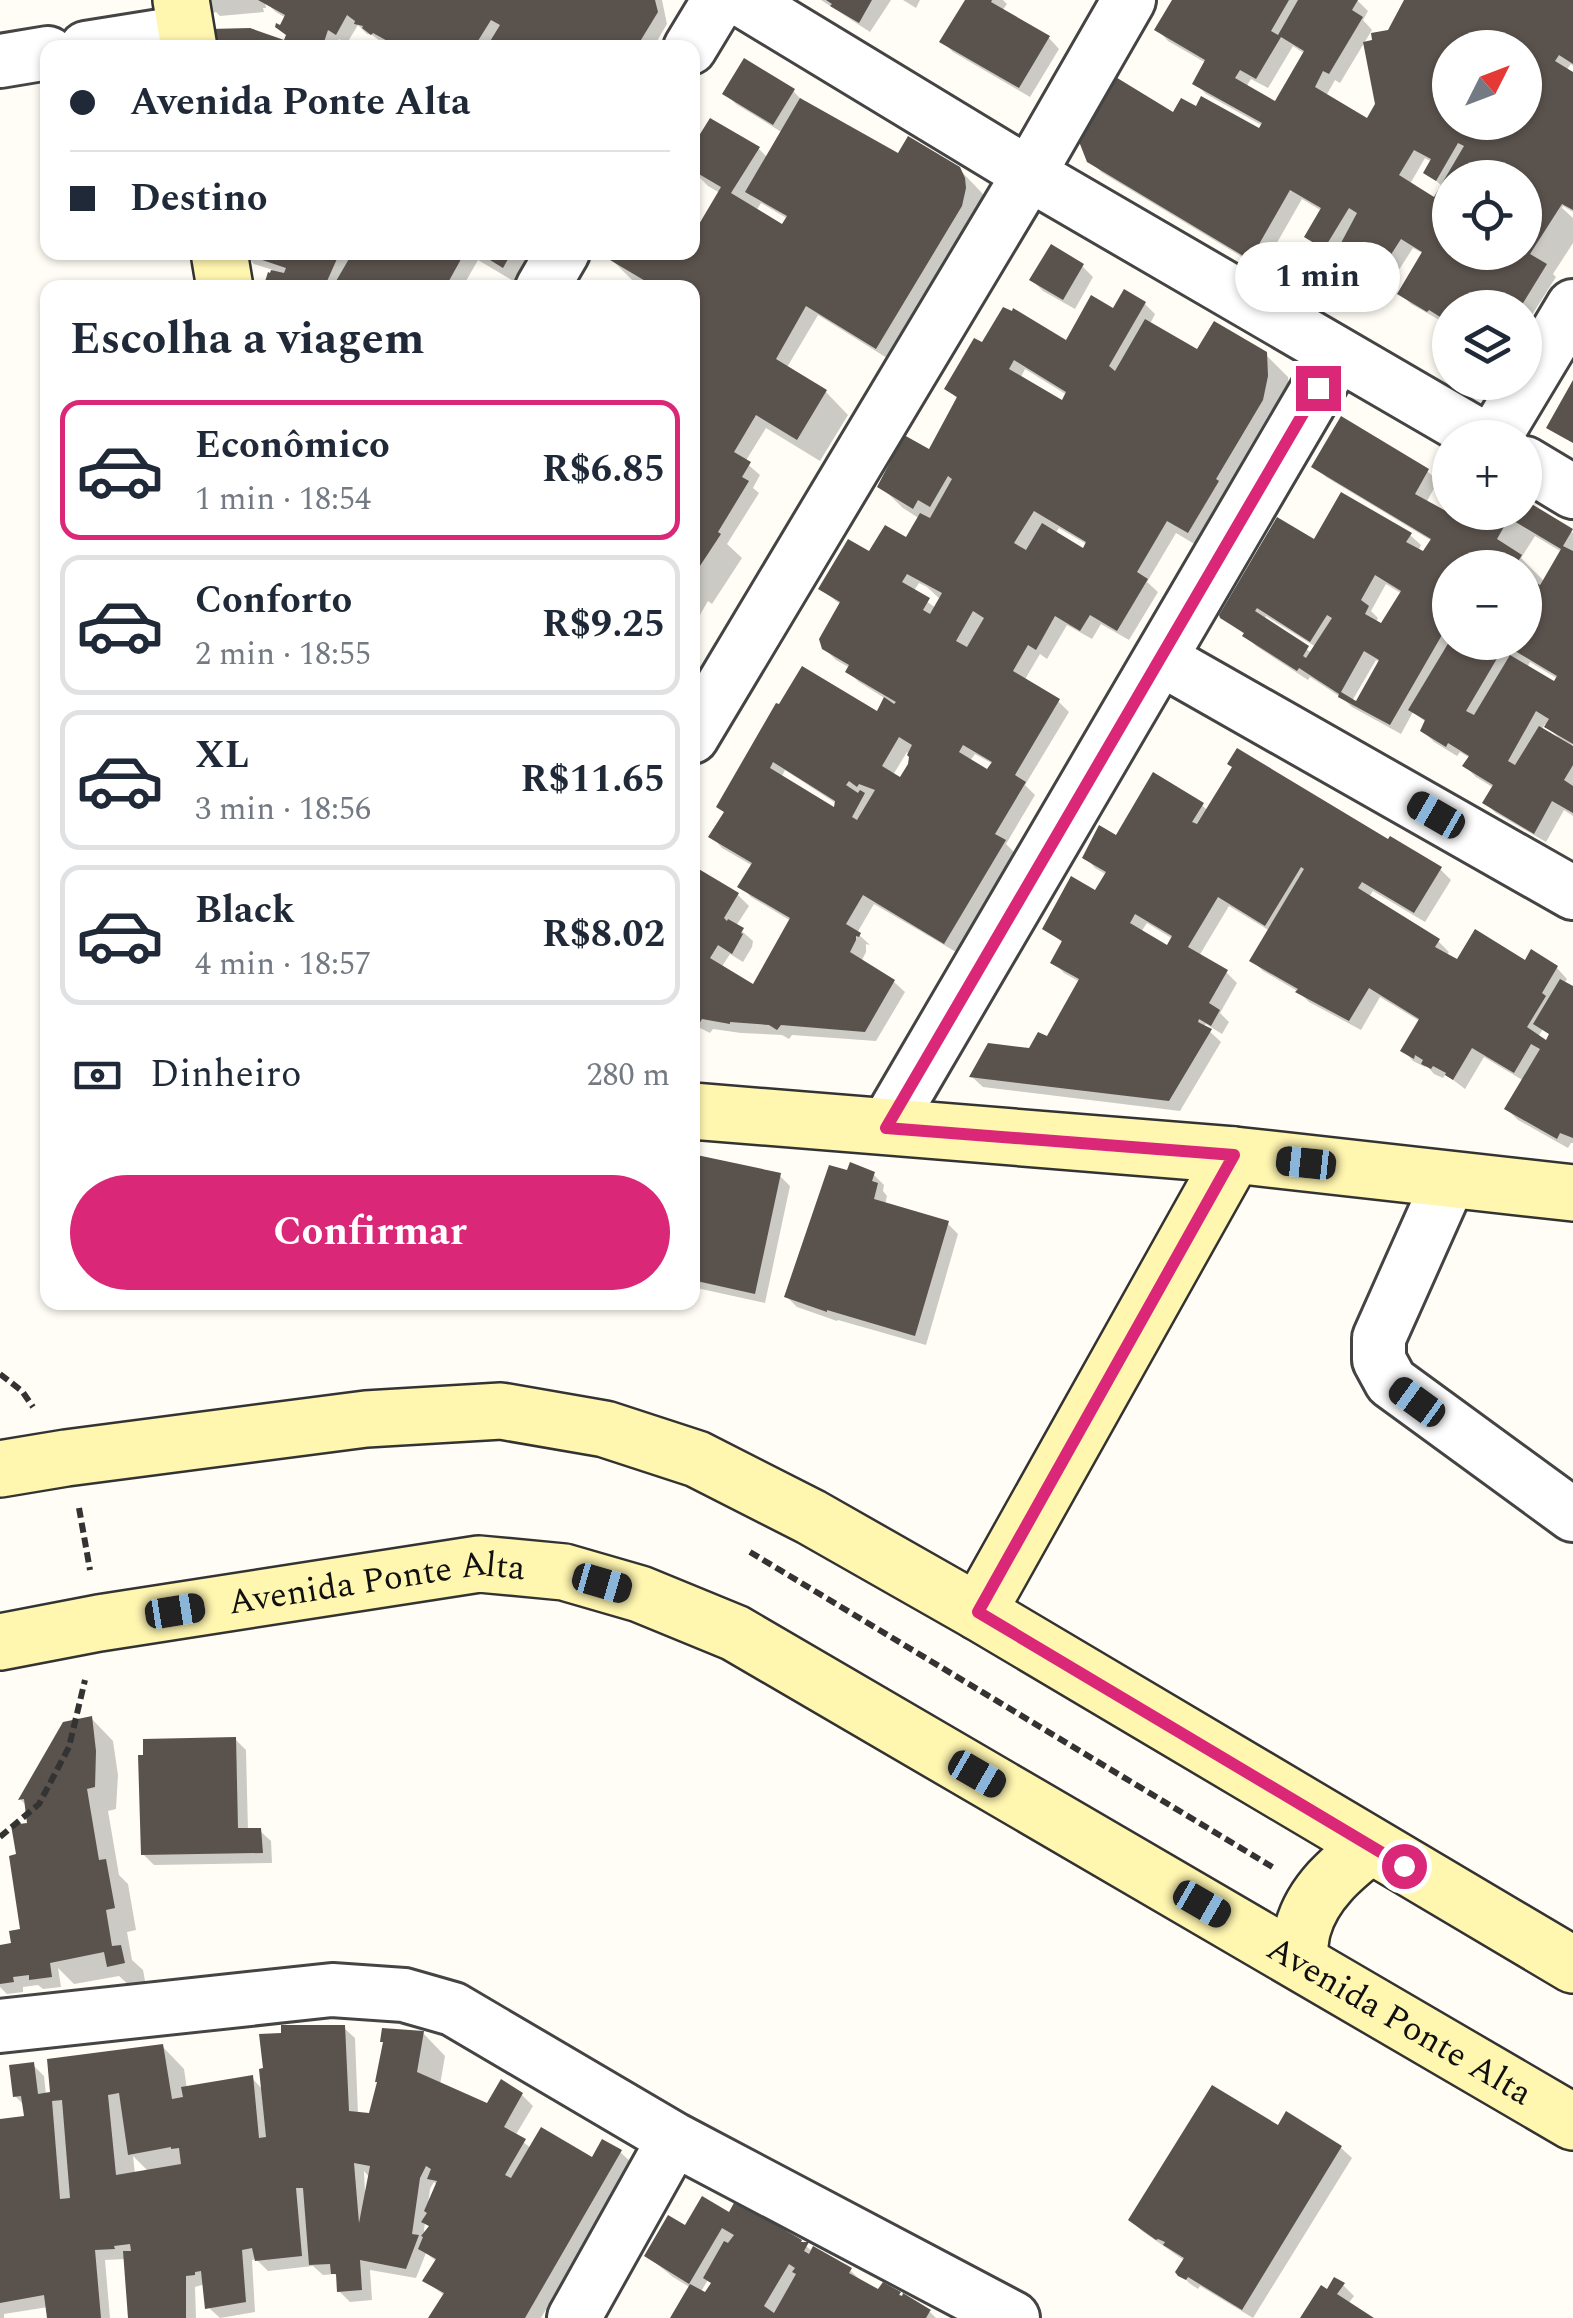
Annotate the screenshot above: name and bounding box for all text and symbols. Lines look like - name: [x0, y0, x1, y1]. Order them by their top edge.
- north arrow: [1432, 30, 1542, 140]
- map controls: [1432, 30, 1542, 660]
- text: Avenida Ponte Alta: [130, 74, 471, 132]
- button: locate: [1432, 160, 1542, 270]
- text: Destino: [130, 170, 268, 228]
- callout: 1 min: [1236, 243, 1400, 313]
- text: 1 min: [1275, 252, 1360, 301]
- button: layers: [1432, 290, 1542, 400]
- text: Escolha a viagem: [70, 305, 424, 374]
- route end: [1296, 366, 1341, 411]
- text: Econômico: [195, 417, 390, 475]
- button: +: [1432, 420, 1542, 530]
- icon: car: [75, 425, 165, 515]
- text: R$6.85: [542, 441, 665, 499]
- text: 1 min · 18:54: [195, 475, 371, 524]
- button: −: [1432, 550, 1542, 660]
- text: Conforto: [195, 572, 352, 630]
- icon: car: [75, 580, 165, 670]
- text: R$9.25: [542, 596, 665, 654]
- text: 2 min · 18:55: [195, 630, 371, 679]
- text: XL: [195, 727, 249, 785]
- icon: car: [75, 735, 165, 825]
- text: R$11.65: [521, 751, 665, 809]
- text: 3 min · 18:56: [195, 785, 371, 834]
- car: [1403, 787, 1469, 843]
- text: Black: [195, 882, 295, 940]
- icon: car: [75, 890, 165, 980]
- text: R$8.02: [542, 906, 665, 964]
- text: 4 min · 18:57: [195, 940, 371, 989]
- text: Dinheiro: [150, 1046, 301, 1104]
- icon: cash: [70, 1048, 125, 1103]
- text: 280 m: [586, 1051, 670, 1100]
- car: [1275, 1145, 1337, 1181]
- button: Confirmar: [70, 1175, 670, 1290]
- car: [1384, 1372, 1450, 1432]
- street label: Avenida Ponte Alta: [225, 1537, 528, 1629]
- car: [569, 1560, 635, 1606]
- car: [143, 1591, 207, 1631]
- car: [944, 1746, 1010, 1802]
- route start: [1382, 1844, 1427, 1889]
- car: [1169, 1876, 1235, 1932]
- street label: Avenida Ponte Alta: [1257, 1922, 1542, 2119]

